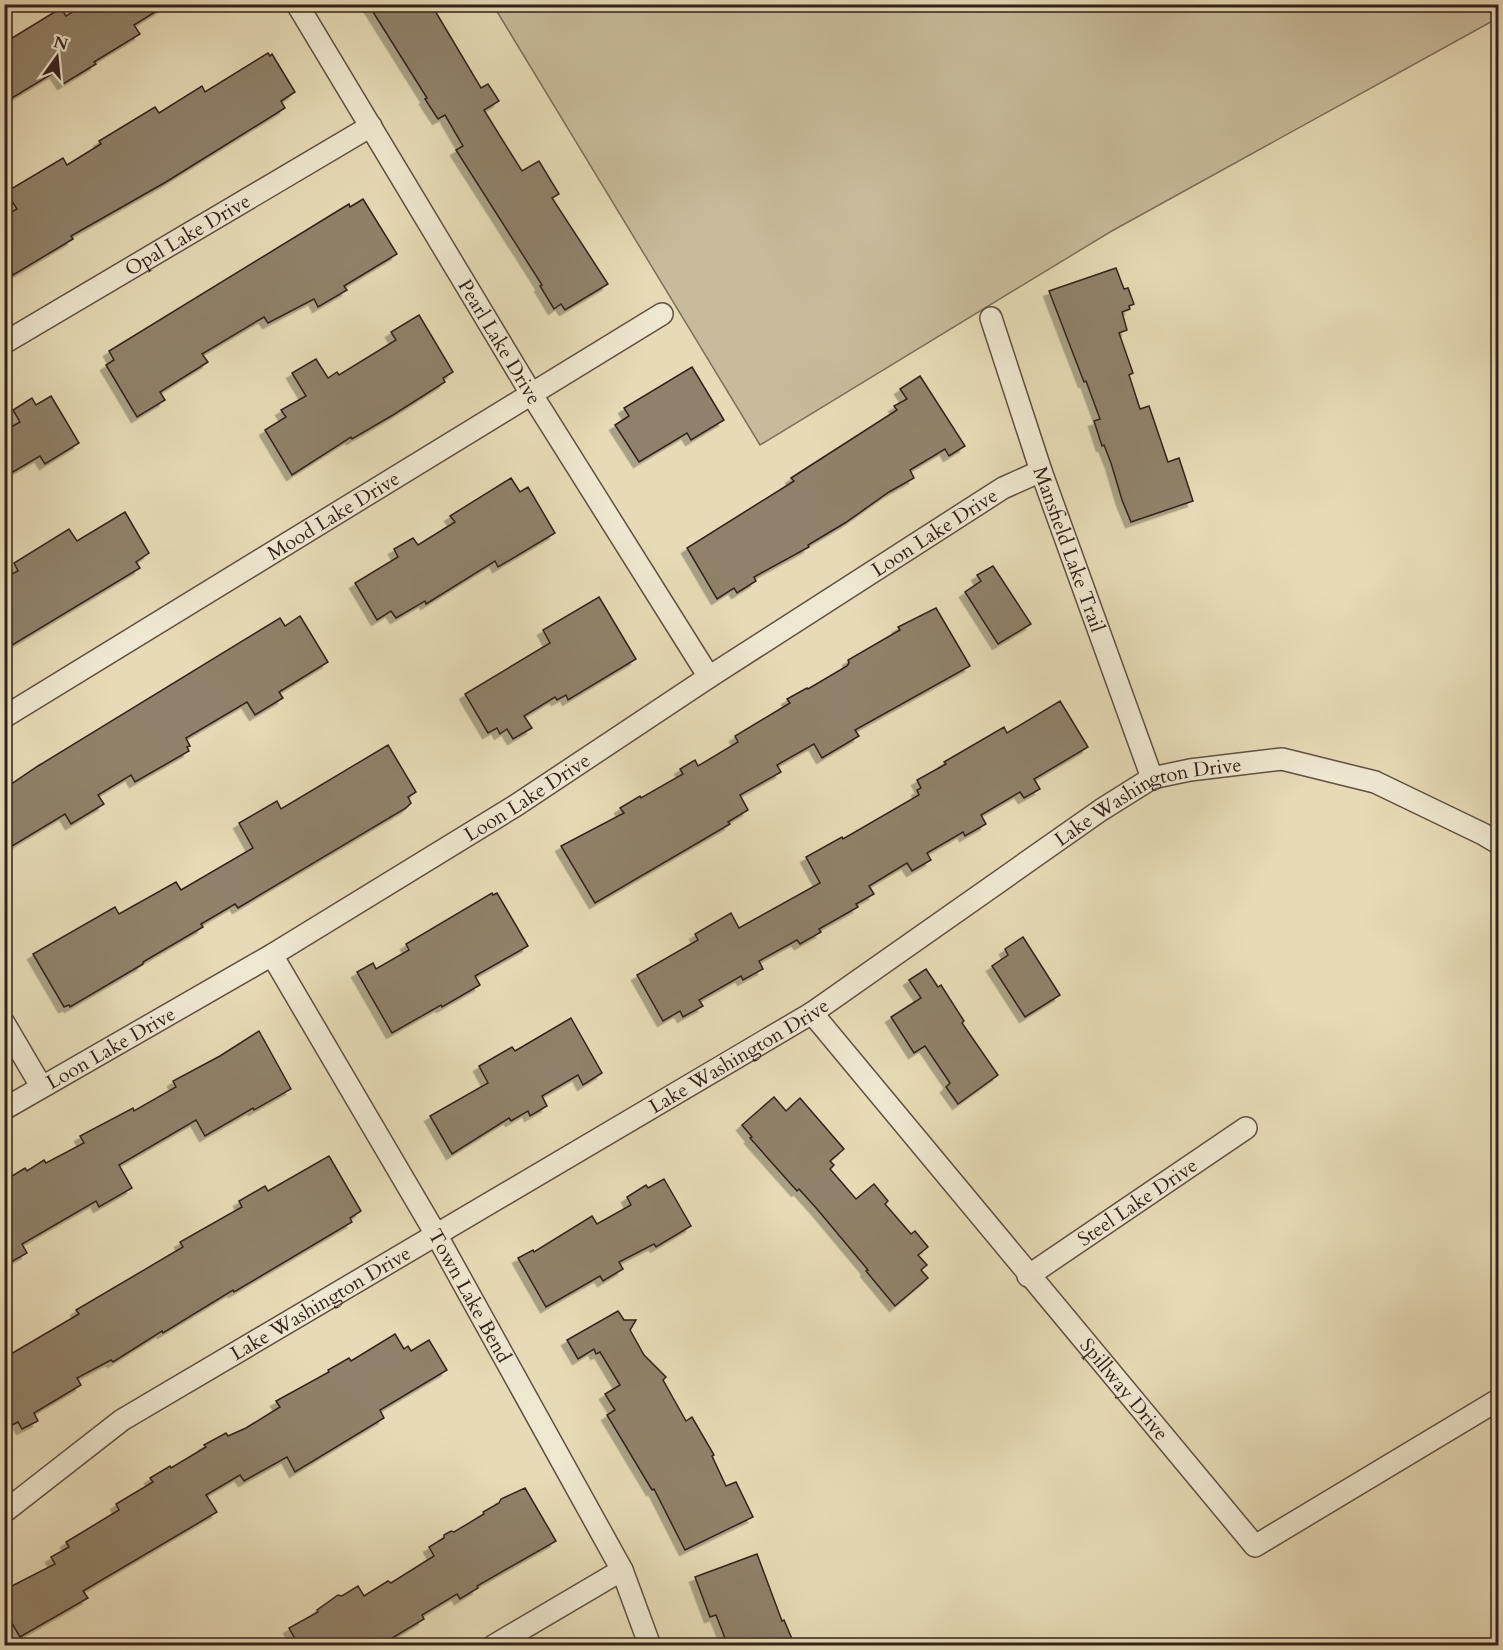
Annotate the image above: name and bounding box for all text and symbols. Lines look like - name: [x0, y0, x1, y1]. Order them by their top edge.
- north arrow: [27, 27, 87, 87]
- text: N: [51, 31, 70, 56]
- street label: Opal Lake Drive: [120, 187, 255, 282]
- street label: Pearl Lake Drive: [452, 274, 548, 410]
- street label: Mansfield Lake Trail: [1027, 463, 1112, 636]
- street label: Mood Lake Drive: [262, 464, 405, 566]
- street label: Loon Lake Drive: [866, 482, 1003, 583]
- street label: Loon Lake Drive: [459, 746, 595, 848]
- street label: Lake Washington Drive: [1049, 750, 1243, 852]
- street label: Lake Washington Drive: [644, 992, 834, 1120]
- street label: Loon Lake Drive: [41, 1000, 180, 1095]
- street label: Steel Lake Drive: [1072, 1152, 1202, 1252]
- street label: Town Lake Bend: [422, 1224, 518, 1368]
- street label: Lake Washington Drive: [225, 1239, 416, 1367]
- street label: Spillway Drive: [1074, 1332, 1175, 1446]

